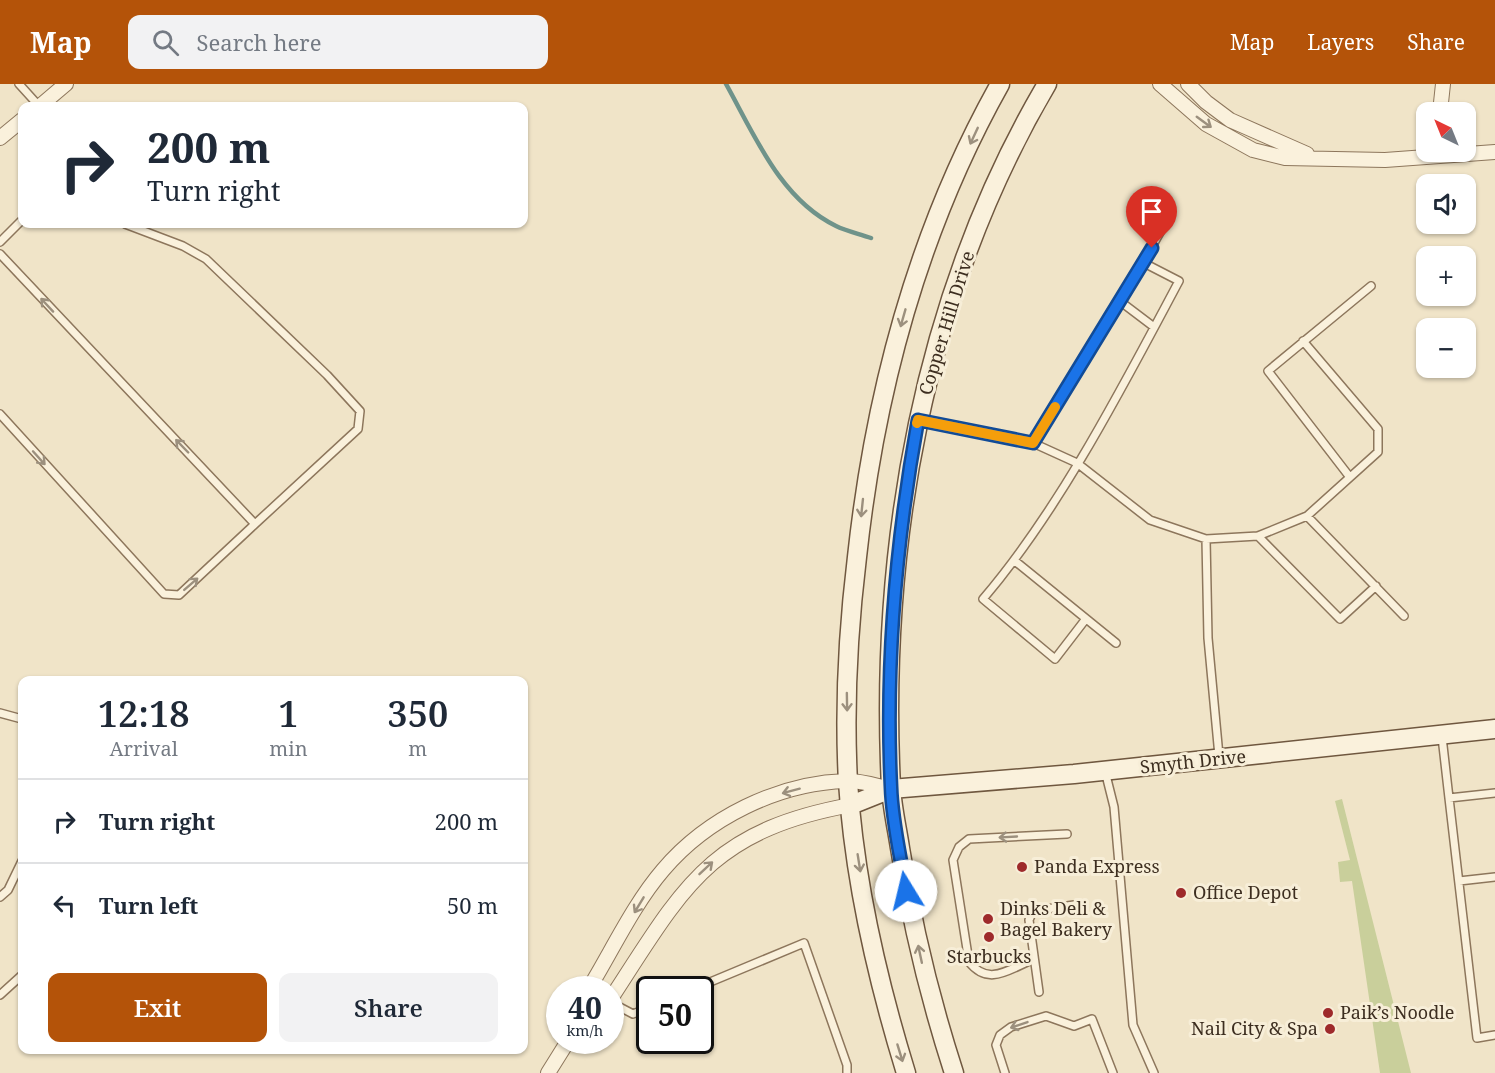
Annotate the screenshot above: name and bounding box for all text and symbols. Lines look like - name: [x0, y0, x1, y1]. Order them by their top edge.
- search box: [128, 15, 548, 69]
- text: Map: [30, 23, 92, 61]
- icon: search: [149, 26, 182, 59]
- text: Search here: [197, 27, 321, 57]
- text: Map: [1230, 28, 1274, 56]
- text: Layers: [1307, 28, 1374, 56]
- text: Share: [1407, 28, 1465, 56]
- north arrow: [1416, 102, 1476, 162]
- map controls: [1416, 102, 1476, 378]
- one-way arrow: [1196, 116, 1212, 128]
- text: 200 m: [147, 118, 271, 175]
- icon: right: [48, 126, 126, 204]
- one-way arrow: [967, 127, 979, 145]
- text: Turn right: [147, 172, 280, 209]
- button: sound: [1416, 174, 1476, 234]
- pin: [1126, 186, 1177, 248]
- icon: arrive: [1135, 195, 1168, 228]
- button: +: [1416, 246, 1476, 306]
- street label: Copper Hill Drive: [913, 248, 979, 398]
- one-way arrow: [40, 297, 55, 312]
- one-way arrow: [897, 308, 908, 327]
- button: −: [1416, 318, 1476, 378]
- one-way arrow: [175, 438, 189, 453]
- one-way arrow: [32, 450, 46, 465]
- one-way arrow: [856, 498, 867, 518]
- one-way arrow: [183, 577, 198, 591]
- text: 12:18: [98, 689, 190, 738]
- text: 1: [278, 689, 299, 738]
- text: 350: [387, 689, 448, 738]
- one-way arrow: [841, 692, 853, 712]
- text: Arrival: [109, 735, 178, 762]
- text: min: [269, 735, 308, 762]
- text: m: [408, 735, 427, 762]
- street label: Smyth Drive: [1139, 744, 1247, 779]
- one-way arrow: [782, 786, 801, 798]
- icon: right: [48, 805, 81, 838]
- text: Turn right: [99, 806, 215, 836]
- text: 200 m: [435, 806, 498, 836]
- one-way arrow: [999, 831, 1019, 842]
- one-way arrow: [854, 852, 865, 872]
- place label: Panda Express: [1034, 854, 1160, 878]
- position arrow: [874, 859, 938, 923]
- marker: Panda Express: [1015, 860, 1029, 874]
- one-way arrow: [698, 861, 713, 875]
- place label: Office Depot: [1193, 880, 1298, 904]
- marker: Office Depot: [1174, 886, 1188, 900]
- icon: left: [48, 889, 81, 922]
- text: Turn left: [99, 890, 198, 920]
- text: 50 m: [447, 890, 498, 920]
- one-way arrow: [633, 896, 645, 913]
- place label: Dinks Deli & Bagel Bakery: [1000, 896, 1113, 941]
- marker: Dinks Deli & Bagel Bakery: [981, 912, 995, 926]
- marker: Starbucks: [982, 930, 996, 944]
- place label: Starbucks: [947, 944, 1031, 968]
- one-way arrow: [914, 945, 925, 964]
- button: Exit: [48, 973, 267, 1042]
- button: Share: [279, 973, 498, 1042]
- speed limit sign: 50: [636, 976, 714, 1054]
- text: 40: [568, 987, 602, 1028]
- place label: Paik’s Noodle: [1340, 1000, 1454, 1024]
- marker: Paik’s Noodle: [1321, 1006, 1335, 1020]
- place label: Nail City & Spa: [1191, 1016, 1318, 1040]
- text: km/h: [567, 1020, 603, 1040]
- one-way arrow: [1010, 1021, 1029, 1032]
- marker: Nail City & Spa: [1323, 1022, 1337, 1036]
- one-way arrow: [895, 1043, 906, 1062]

